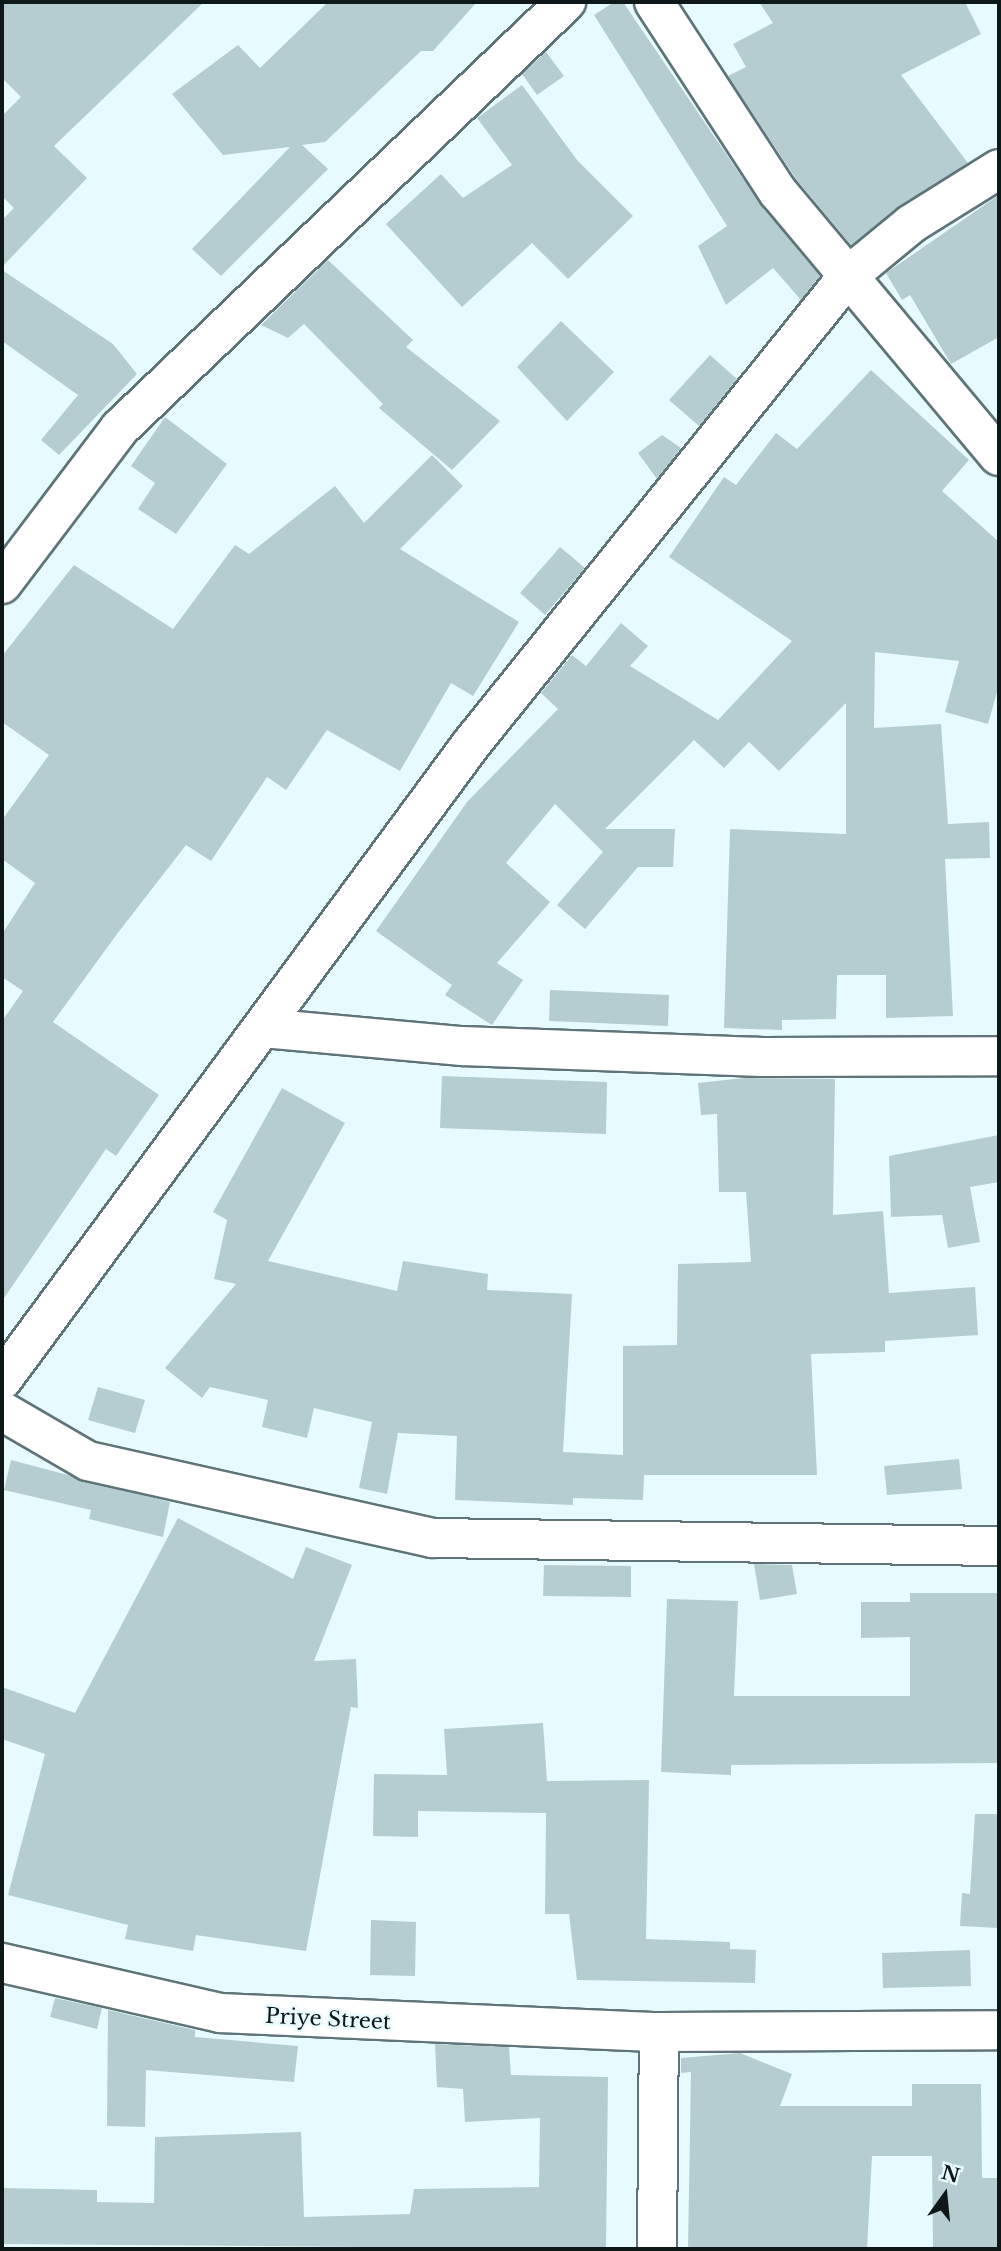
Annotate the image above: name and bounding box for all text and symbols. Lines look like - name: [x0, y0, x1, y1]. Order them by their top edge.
- street label: Priye Street: [265, 2003, 391, 2035]
- north arrow: [910, 2160, 980, 2230]
- text: N: [939, 2161, 962, 2188]

